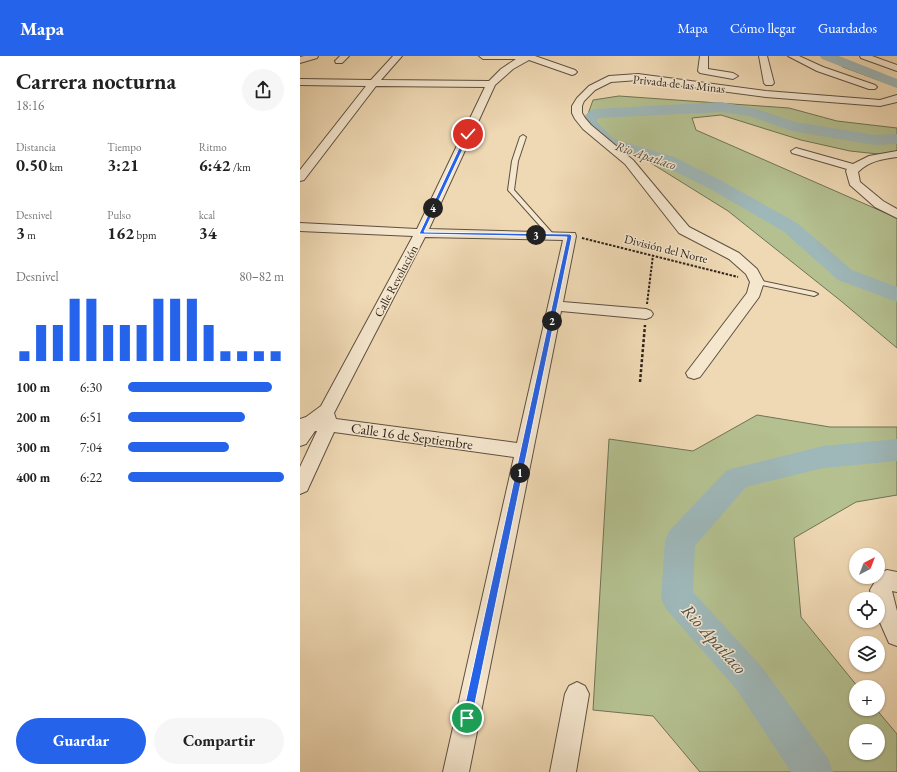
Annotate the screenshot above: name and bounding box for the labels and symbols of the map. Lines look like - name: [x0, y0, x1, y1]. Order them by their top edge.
- street label: Privada de las Minas: [632, 71, 726, 97]
- pin: [451, 117, 485, 151]
- water label: Rio Apatlaco: [613, 137, 678, 174]
- pin: 4: [423, 198, 443, 218]
- pin: 3: [526, 225, 546, 245]
- street label: División del Norte: [623, 231, 710, 267]
- street label: Calle Revolución: [370, 242, 422, 320]
- pin: 2: [542, 311, 562, 331]
- street label: Calle 16 de Septiembre: [350, 419, 475, 454]
- pin: 1: [510, 463, 530, 483]
- north arrow: [849, 548, 885, 584]
- water label: Rio Apatlaco: [676, 599, 752, 680]
- pin: [450, 701, 484, 735]

